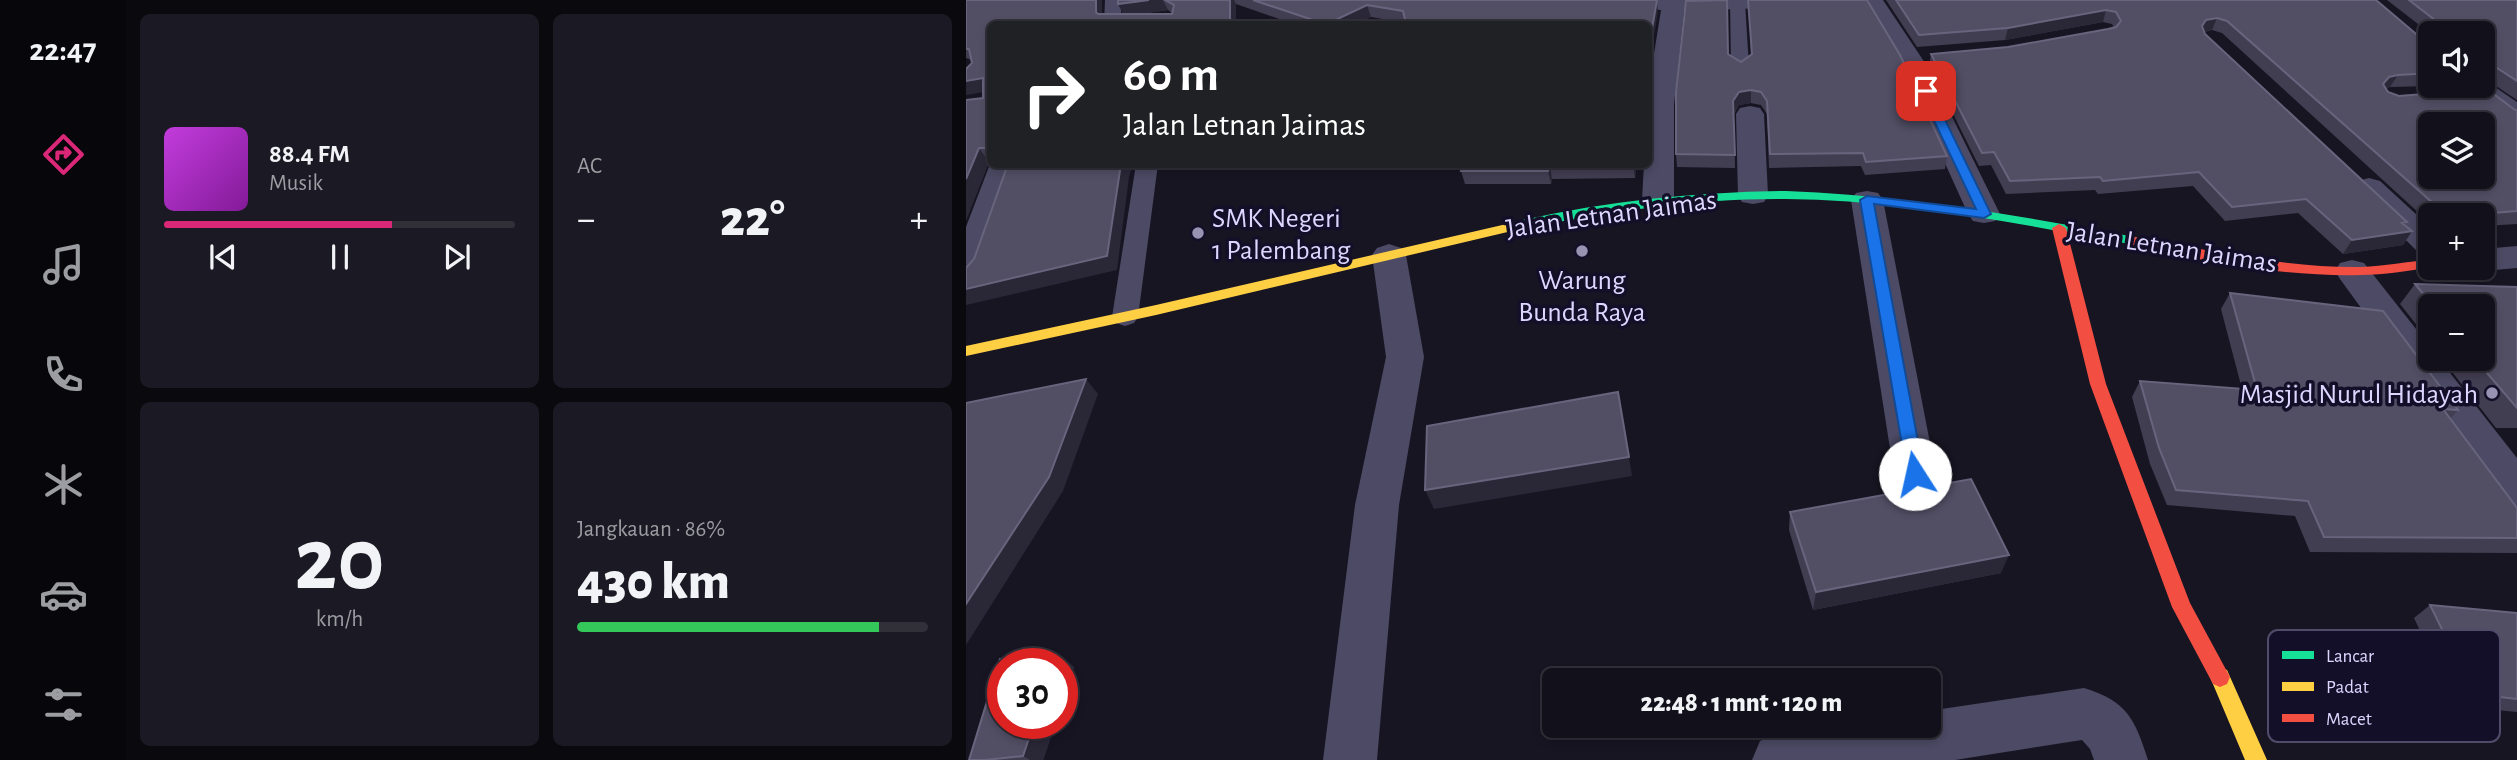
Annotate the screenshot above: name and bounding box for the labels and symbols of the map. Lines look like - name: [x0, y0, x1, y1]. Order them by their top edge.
- pin: [1896, 61, 1956, 121]
- street label: Jalan Letnan Jaimas: [1504, 186, 1718, 244]
- place label: SMK Negeri 1 Palembang: [1212, 205, 1351, 265]
- street label: Jalan Letnan Jaimas: [2065, 218, 2279, 278]
- marker: SMK Negeri 1 Palembang: [1190, 225, 1206, 241]
- marker: Warung Bunda Raya: [1574, 243, 1590, 259]
- place label: Warung Bunda Raya: [1518, 267, 1646, 327]
- place label: Masjid Nurul Hidayah: [2240, 381, 2478, 409]
- marker: Masjid Nurul Hidayah: [2484, 385, 2500, 401]
- position arrow: [1878, 437, 1952, 511]
- legend: [2268, 630, 2500, 742]
- text: Lancar: [2326, 647, 2374, 666]
- speed limit sign: 30: [987, 648, 1078, 739]
- text: Padat: [2326, 678, 2369, 697]
- text: Macet: [2326, 710, 2372, 729]

